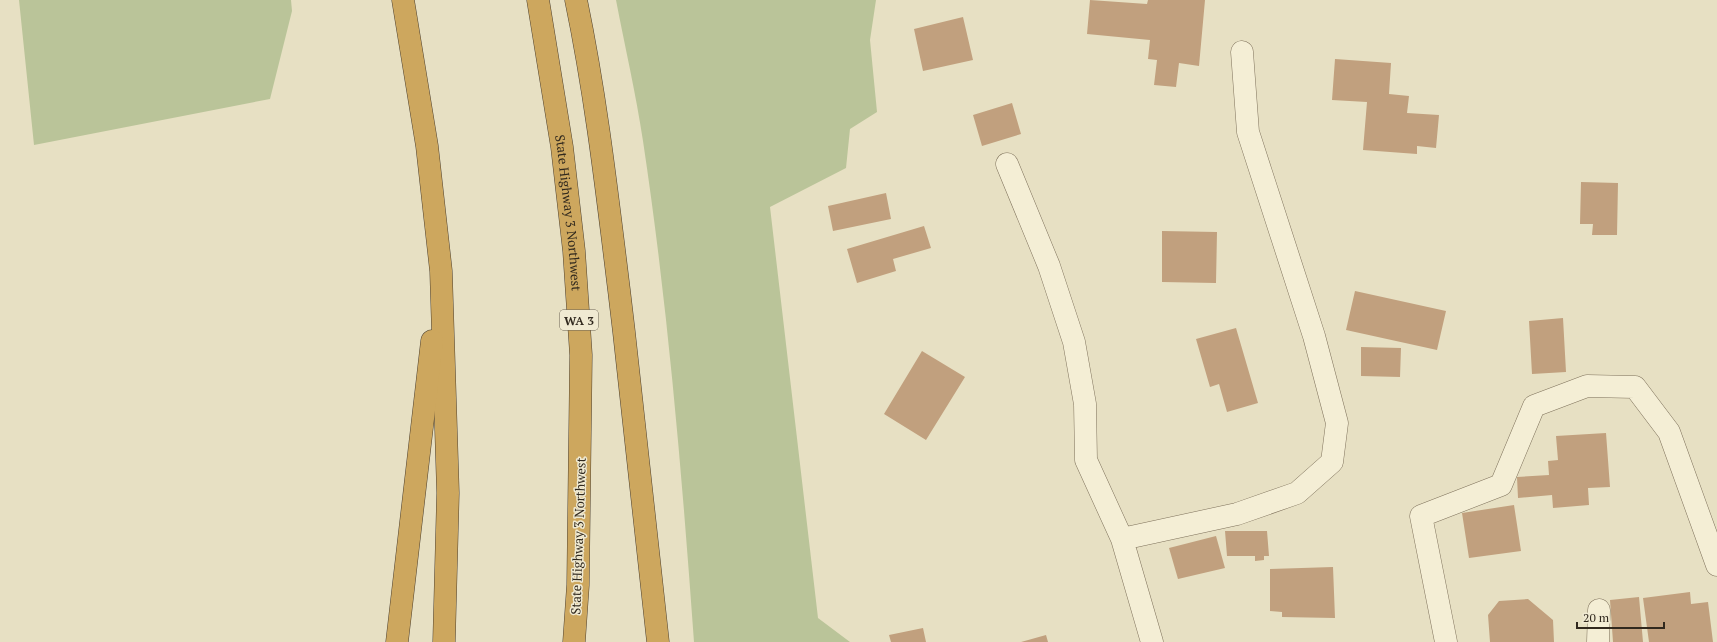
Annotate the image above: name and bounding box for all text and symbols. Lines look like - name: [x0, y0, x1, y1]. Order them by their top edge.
- street label: State Highway 3 Northwest: [551, 133, 586, 292]
- road number: WA 3: [560, 310, 598, 330]
- street label: State Highway 3 Northwest: [566, 457, 590, 615]
- scale bar: [1577, 604, 1664, 630]
- text: 20 m: [1583, 610, 1610, 625]

